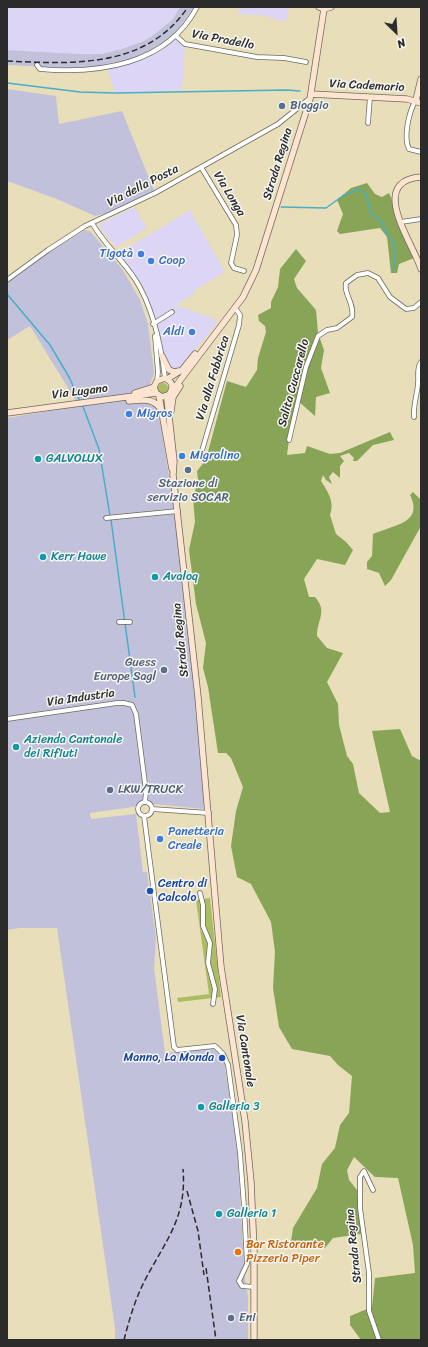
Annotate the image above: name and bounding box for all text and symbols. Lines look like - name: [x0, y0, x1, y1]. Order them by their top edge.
- north arrow: [376, 12, 416, 52]
- street label: Via Pradello: [191, 27, 255, 53]
- text: N: [394, 33, 409, 54]
- street label: Via Cademario: [329, 77, 405, 95]
- place label: Bioggio: [290, 99, 329, 113]
- marker: Bioggio: [277, 101, 287, 111]
- street label: Strada Regina: [260, 126, 296, 202]
- street label: Via della Posta: [105, 162, 181, 210]
- street label: Via Longa: [210, 169, 248, 219]
- place label: Tigotà: [100, 247, 133, 261]
- marker: Tigotà: [136, 249, 146, 259]
- place label: Coop: [159, 254, 185, 268]
- marker: Coop: [146, 256, 156, 266]
- place label: Aldi: [163, 325, 184, 339]
- marker: Aldi: [187, 327, 197, 337]
- street label: Via alla Fabbrica: [193, 334, 233, 422]
- street label: Salita Cuccarello: [275, 338, 313, 428]
- street label: Via Lugano: [51, 381, 109, 403]
- place label: Migros: [137, 407, 172, 421]
- marker: Migros: [124, 409, 134, 419]
- place label: Migrolino: [190, 449, 239, 463]
- marker: Migrolino: [177, 451, 187, 461]
- place label: GALVOLUX: [46, 452, 103, 466]
- marker: GALVOLUX: [33, 454, 43, 464]
- marker: Stazione di servizio SOCAR: [183, 465, 193, 475]
- place label: Stazione di servizio SOCAR: [147, 477, 229, 505]
- place label: Kerr Hawe: [51, 550, 106, 564]
- marker: Kerr Hawe: [38, 552, 48, 562]
- place label: Avaloq: [163, 570, 198, 584]
- marker: Avaloq: [150, 572, 160, 582]
- street label: Strada Regina: [170, 602, 192, 678]
- place label: Guess Europe Sagl: [94, 656, 156, 684]
- marker: Guess Europe Sagl: [159, 665, 169, 675]
- street label: Via Industria: [46, 686, 116, 710]
- place label: Azienda Cantonale dei Rifiuti: [24, 733, 122, 761]
- marker: Azienda Cantonale dei Rifiuti: [11, 742, 21, 752]
- place label: LKW/TRUCK: [118, 783, 183, 797]
- marker: LKW/TRUCK: [105, 785, 115, 795]
- place label: Panetteria Creale: [168, 825, 224, 853]
- marker: Panetteria Creale: [155, 834, 165, 844]
- place label: Centro di Calcolo: [158, 877, 207, 905]
- marker: Centro di Calcolo: [145, 886, 155, 896]
- street label: Via Cantonale: [232, 1014, 258, 1088]
- place label: Manno, La Monda: [123, 1051, 214, 1065]
- marker: Manno, La Monda: [217, 1053, 227, 1063]
- place label: Galleria 3: [209, 1100, 259, 1114]
- marker: Galleria 3: [196, 1102, 206, 1112]
- place label: Galleria 1: [227, 1207, 276, 1221]
- street label: Strada Regina: [343, 1208, 365, 1284]
- marker: Galleria 1: [214, 1209, 224, 1219]
- place label: Bar Ristorante Pizzeria Piper: [246, 1238, 324, 1266]
- marker: Bar Ristorante Pizzeria Piper: [233, 1247, 243, 1257]
- place label: Eni: [239, 1311, 255, 1325]
- marker: Eni: [226, 1313, 236, 1323]

